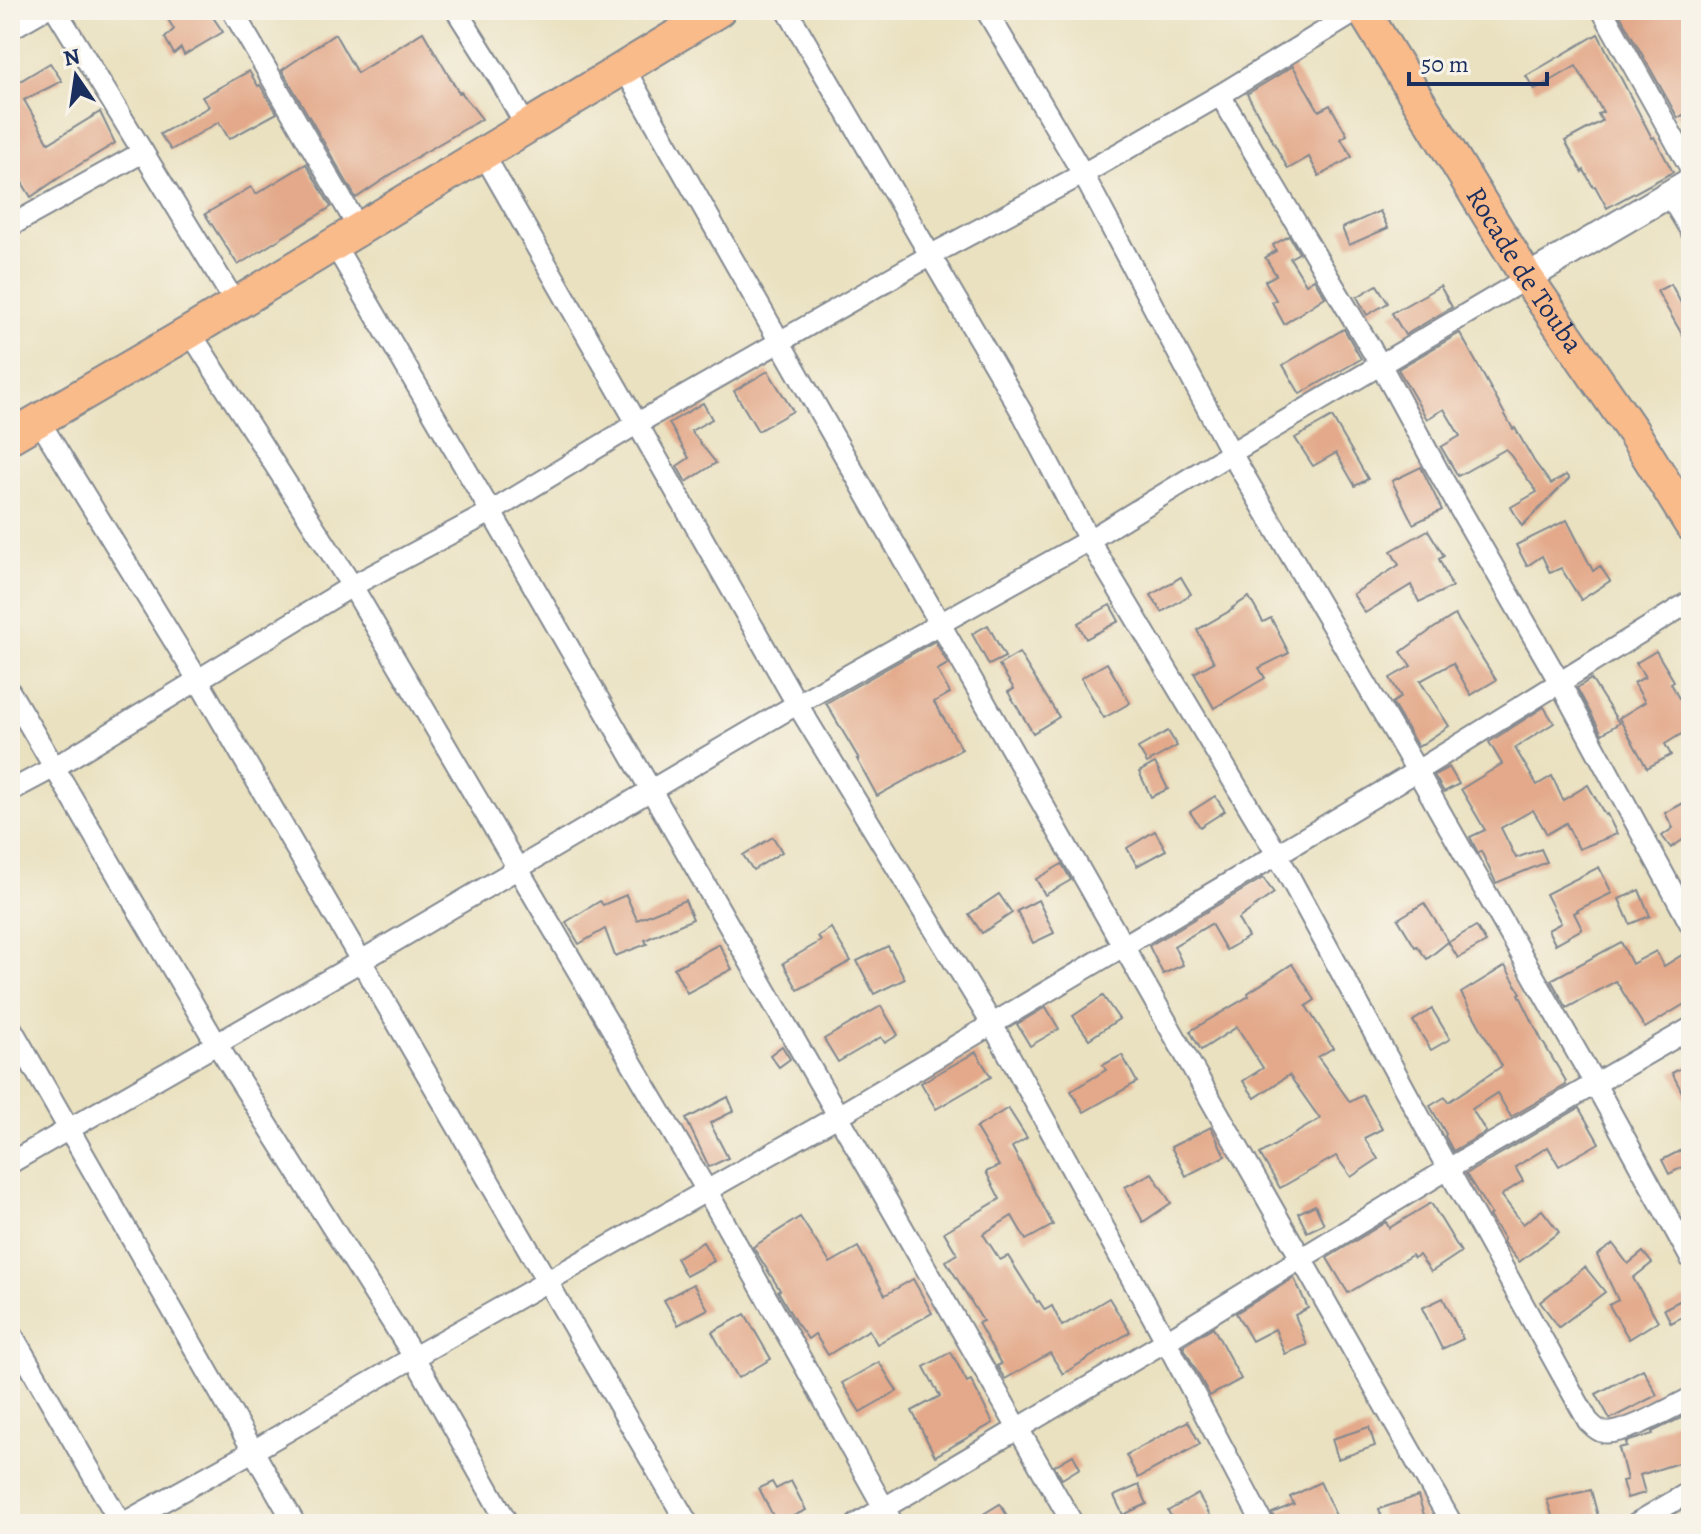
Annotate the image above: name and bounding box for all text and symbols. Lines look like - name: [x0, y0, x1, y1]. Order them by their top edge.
- north arrow: [36, 36, 116, 116]
- scale bar: [1409, 36, 1547, 86]
- text: N: [61, 41, 83, 74]
- text: 50 m: [1421, 48, 1469, 80]
- street label: Rocade de Touba: [1457, 180, 1592, 361]

